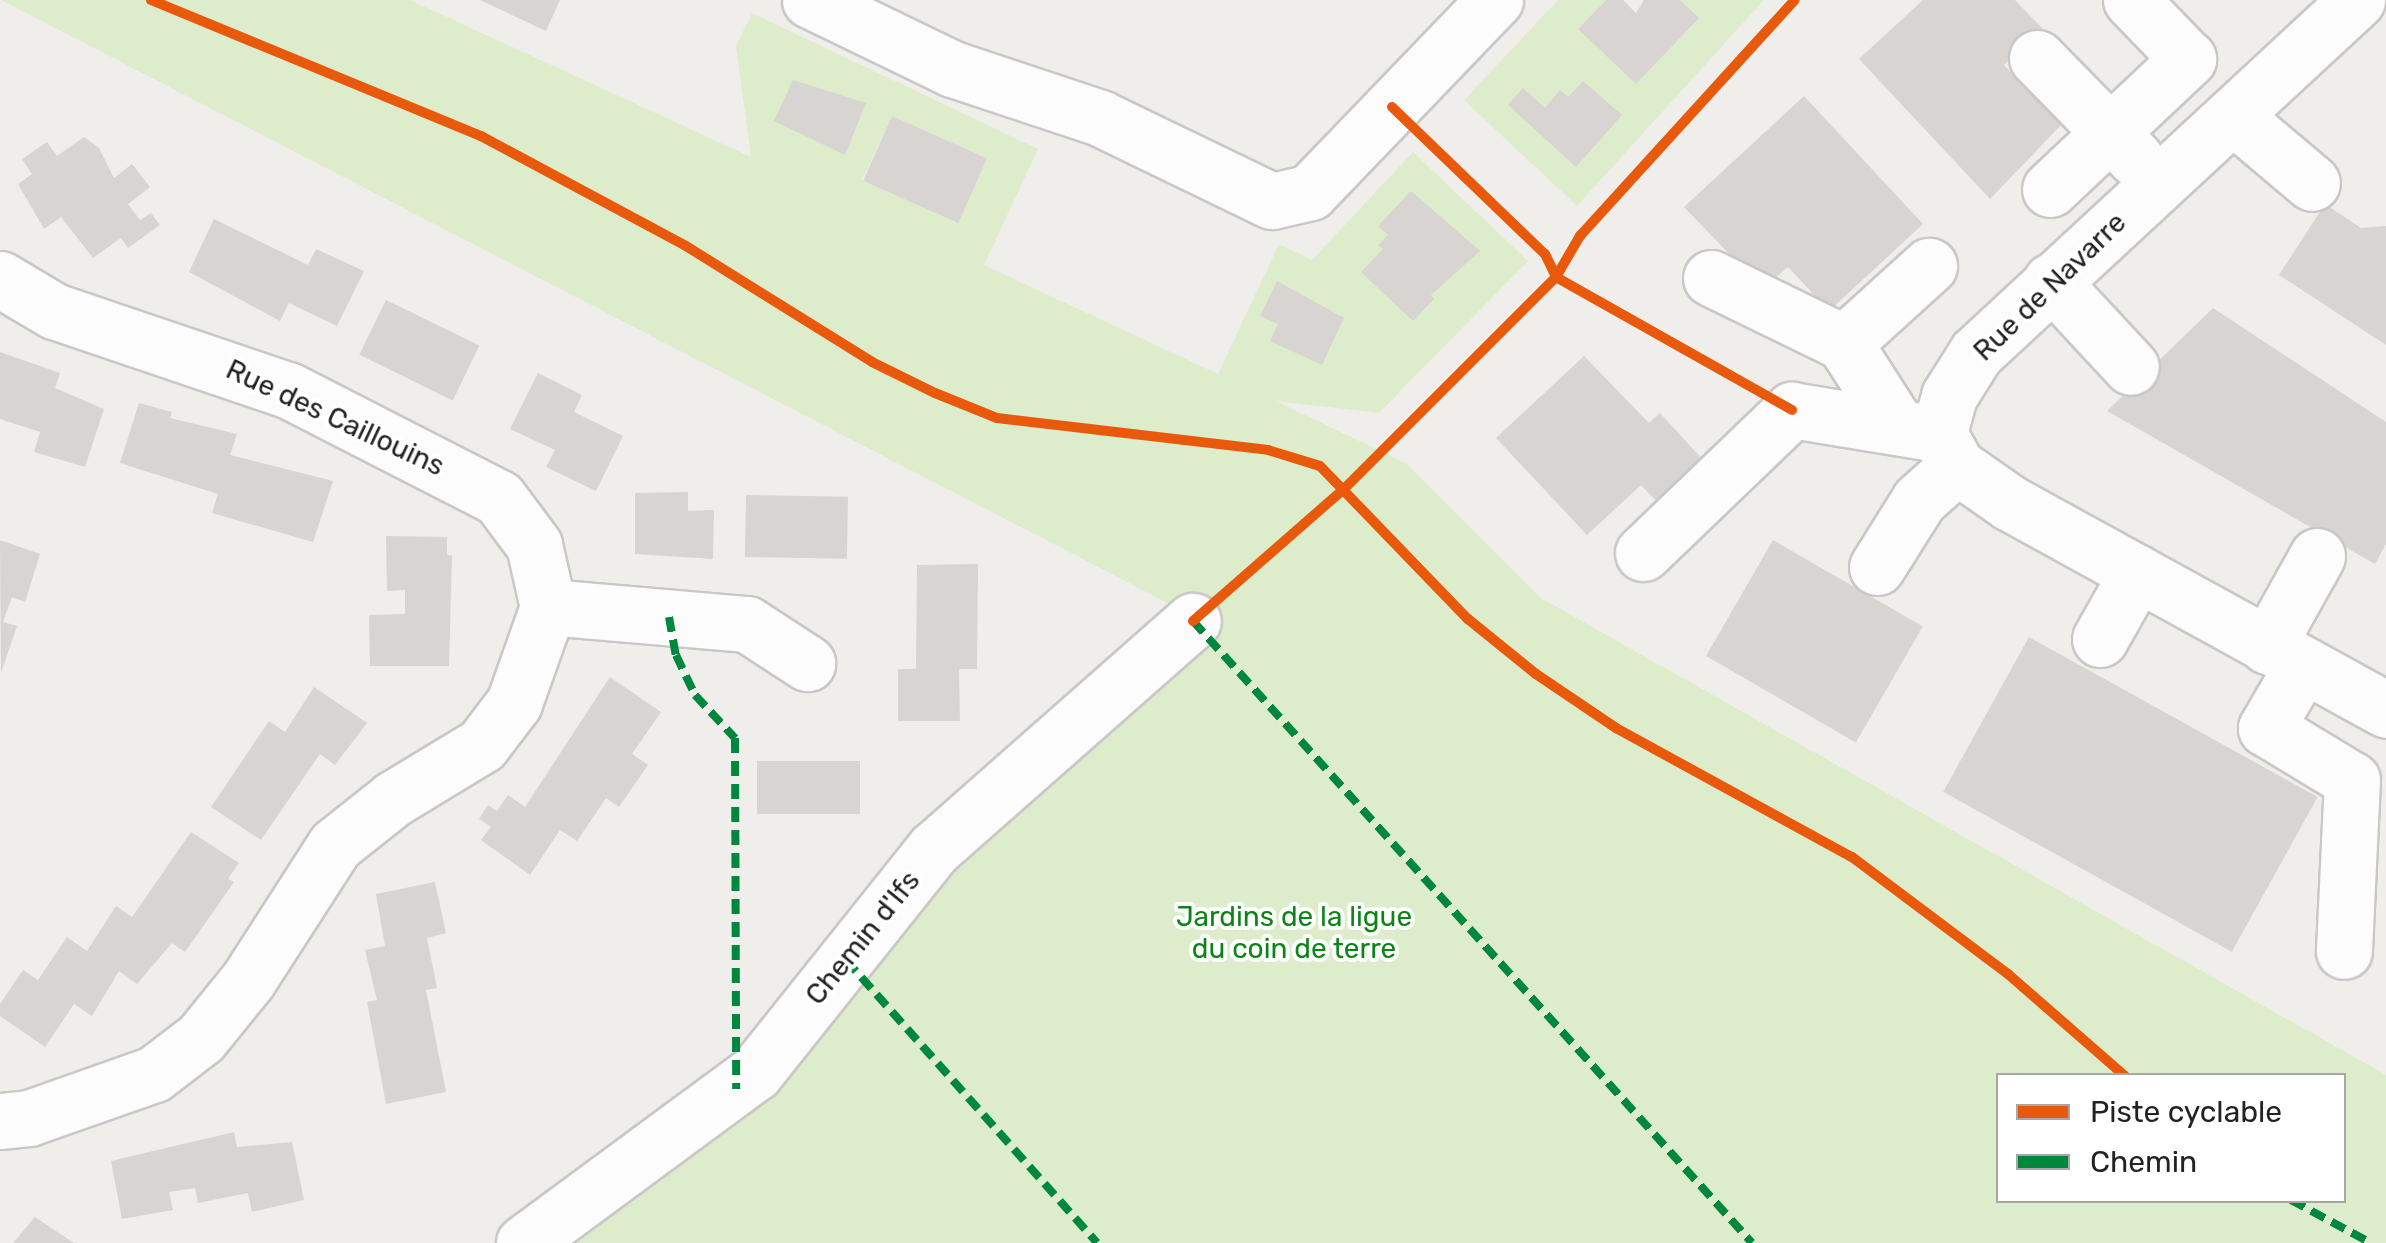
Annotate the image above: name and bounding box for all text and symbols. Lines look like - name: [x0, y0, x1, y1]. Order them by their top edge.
- street label: Rue de Navarre: [1967, 206, 2133, 368]
- street label: Rue des Caillouins: [221, 353, 449, 483]
- street label: Chemin d'Ifs: [799, 864, 927, 1012]
- park label: Jardins de la ligue du coin de terre: [1176, 900, 1412, 966]
- legend: [1996, 1073, 2346, 1203]
- text: Piste cyclable: [2090, 1094, 2282, 1130]
- text: Chemin: [2090, 1144, 2197, 1180]

